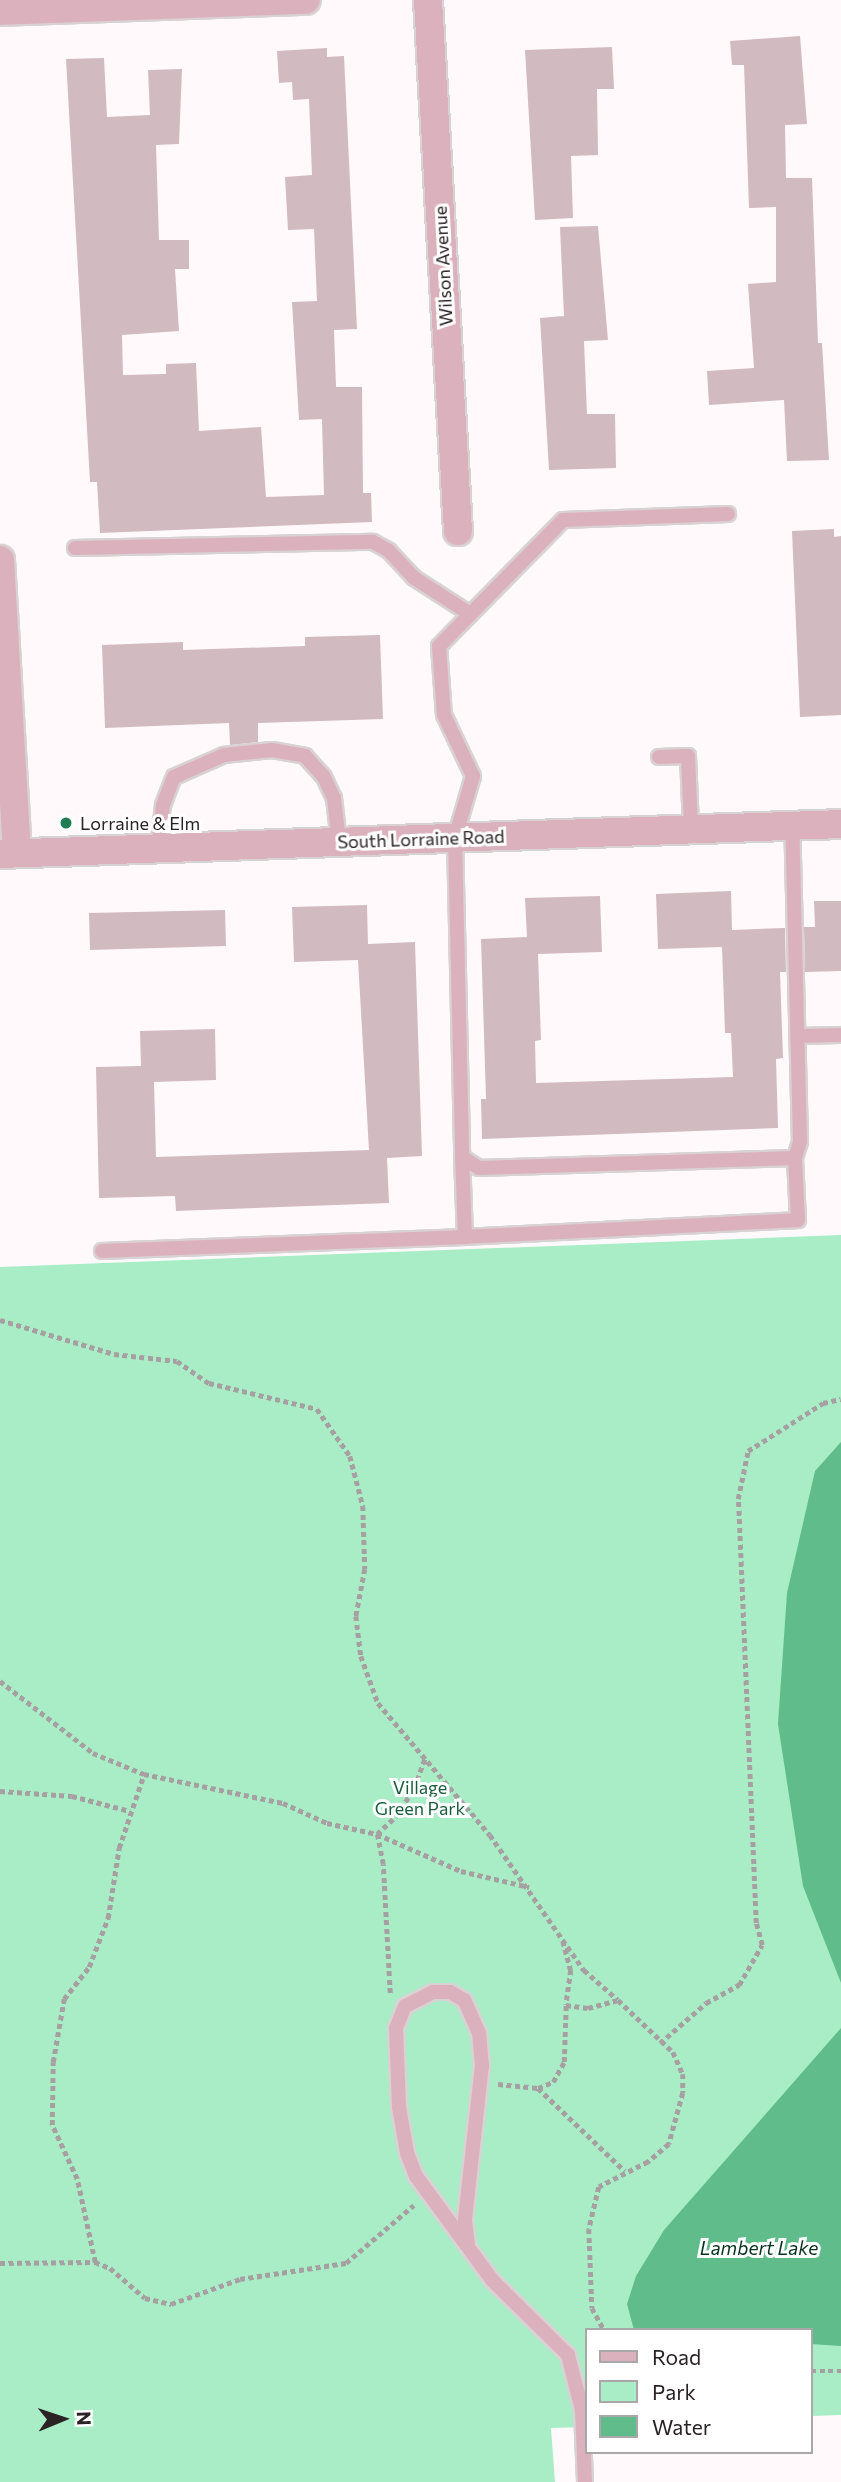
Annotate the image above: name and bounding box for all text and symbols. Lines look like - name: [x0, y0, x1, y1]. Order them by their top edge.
- street label: Wilson Avenue: [429, 205, 457, 327]
- place label: Lorraine & Elm: [80, 812, 200, 834]
- marker: Lorraine & Elm: [58, 815, 74, 831]
- street label: South Lorraine Road: [337, 825, 505, 853]
- park label: Village Green Park: [375, 1777, 465, 1820]
- water label: Lambert Lake: [700, 2237, 818, 2259]
- legend: [586, 2328, 813, 2454]
- text: Road: [652, 2344, 701, 2369]
- text: Park: [652, 2379, 696, 2404]
- north arrow: [28, 2384, 98, 2454]
- text: N: [73, 2411, 96, 2426]
- text: Water: [652, 2414, 711, 2439]

